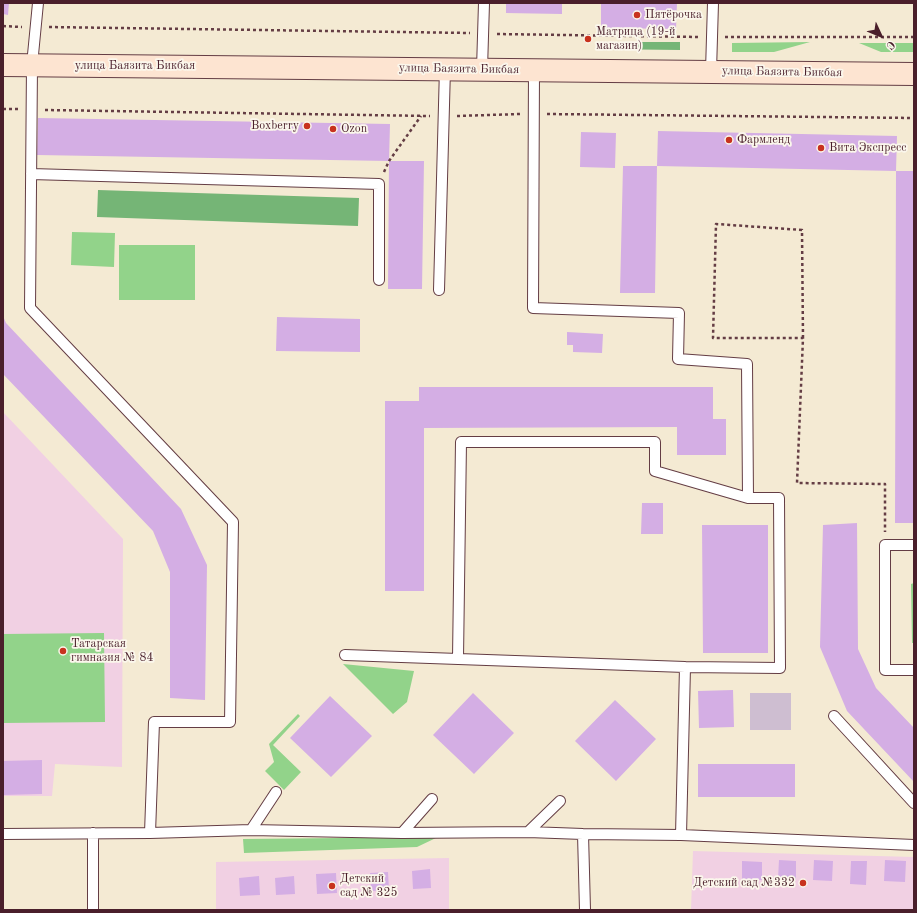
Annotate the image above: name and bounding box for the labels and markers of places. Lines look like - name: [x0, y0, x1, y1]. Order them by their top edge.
- place label: Пятёрочка: [645, 8, 702, 22]
- marker: Пятёрочка: [632, 10, 642, 20]
- place label: Матрица (19-й магазин): [596, 25, 675, 53]
- marker: Матрица (19-й магазин): [583, 34, 593, 44]
- place label: Boxberry: [251, 119, 299, 133]
- marker: Boxberry: [302, 121, 312, 131]
- place label: Ozon: [341, 122, 367, 136]
- marker: Ozon: [328, 124, 338, 134]
- place label: Фармленд: [737, 133, 790, 147]
- marker: Фармленд: [724, 135, 734, 145]
- place label: Вита Экспресс: [829, 141, 906, 155]
- marker: Вита Экспресс: [816, 143, 826, 153]
- place label: Татарская гимназия № 84: [71, 637, 153, 665]
- marker: Татарская гимназия № 84: [58, 646, 68, 656]
- place label: Детский сад № 325: [340, 872, 397, 900]
- place label: Детский сад №332: [693, 876, 795, 890]
- marker: Детский сад №332: [798, 878, 808, 888]
- marker: Детский сад № 325: [327, 881, 337, 891]

